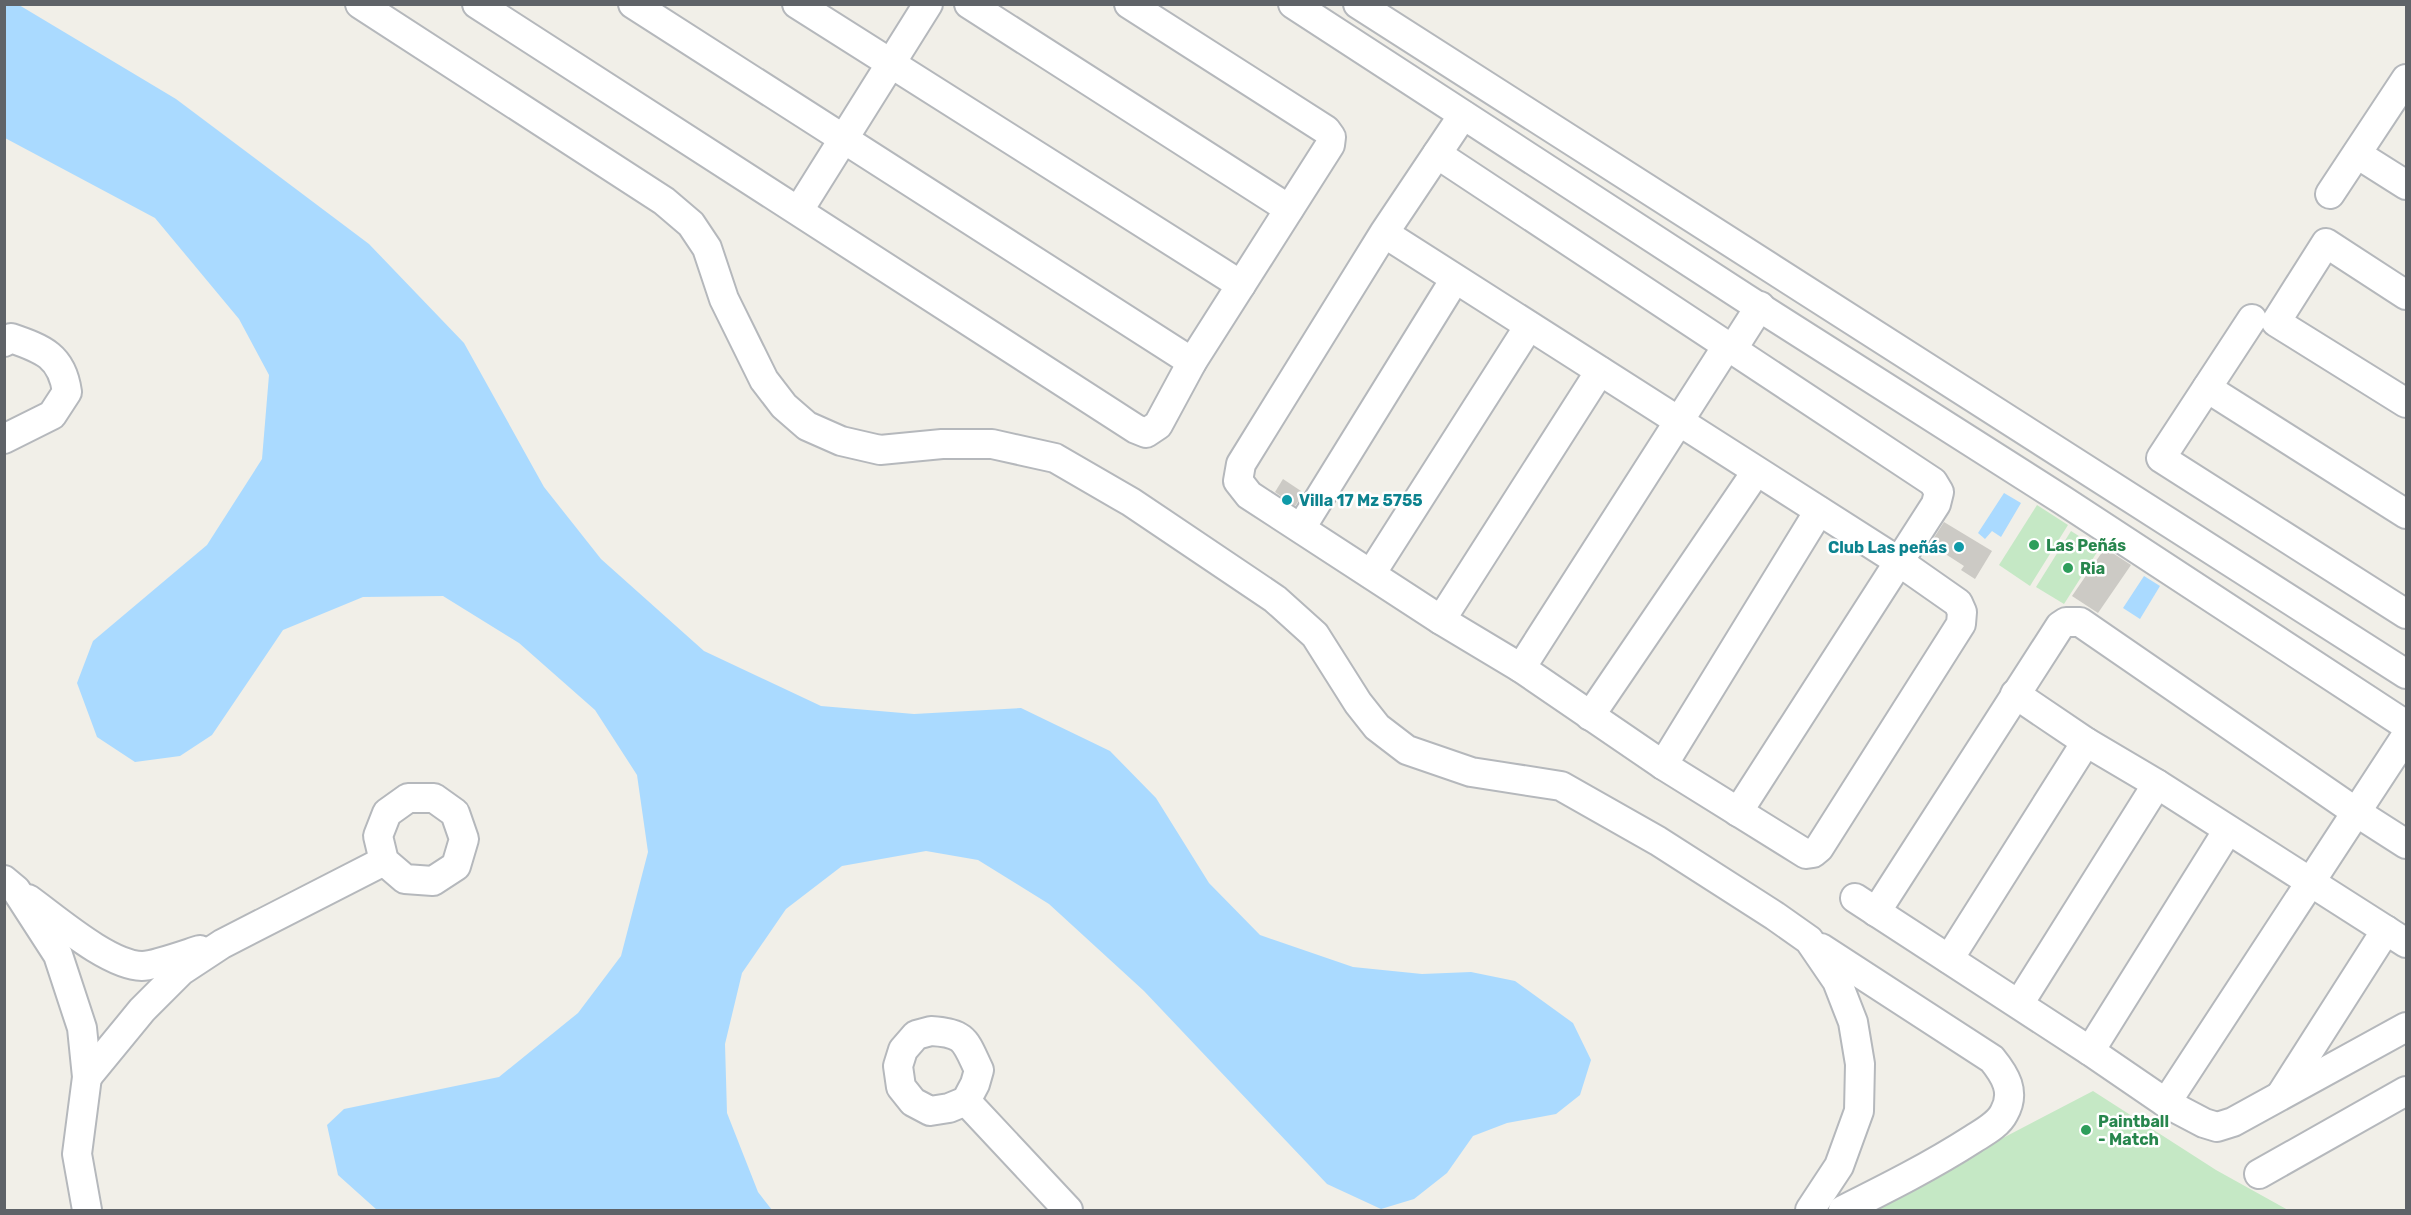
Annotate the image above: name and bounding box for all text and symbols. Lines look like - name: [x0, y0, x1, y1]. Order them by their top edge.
- place label: Villa 17 Mz 5755: [1299, 491, 1423, 510]
- marker: Villa 17 Mz 5755: [1280, 493, 1294, 507]
- place label: Las Peñás: [2046, 536, 2126, 555]
- place label: Club Las peñás: [1828, 538, 1947, 557]
- marker: Las Peñás: [2027, 538, 2041, 552]
- marker: Club Las peñás: [1952, 540, 1966, 554]
- place label: Ria: [2080, 559, 2105, 578]
- marker: Ria: [2061, 561, 2075, 575]
- place label: Paintball - Match: [2098, 1112, 2169, 1149]
- marker: Paintball - Match: [2079, 1123, 2093, 1137]

